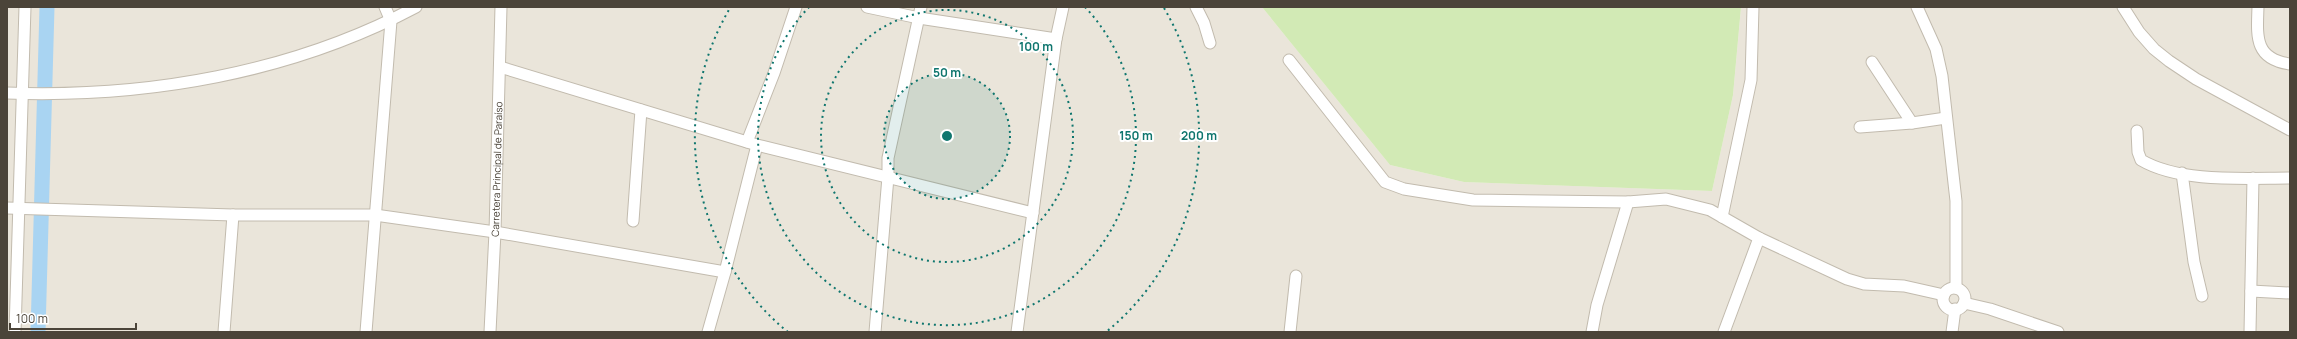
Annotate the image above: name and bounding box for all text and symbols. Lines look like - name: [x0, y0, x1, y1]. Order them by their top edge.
- text: 100 m: [1019, 38, 1053, 55]
- text: 50 m: [933, 64, 961, 81]
- street label: Carretera Principal de Paraíso: [488, 101, 505, 237]
- text: 150 m: [1119, 127, 1153, 144]
- text: 200 m: [1181, 127, 1217, 144]
- centre of rings: [940, 129, 954, 143]
- scale bar: [10, 305, 136, 331]
- text: 100 m: [16, 310, 48, 327]

